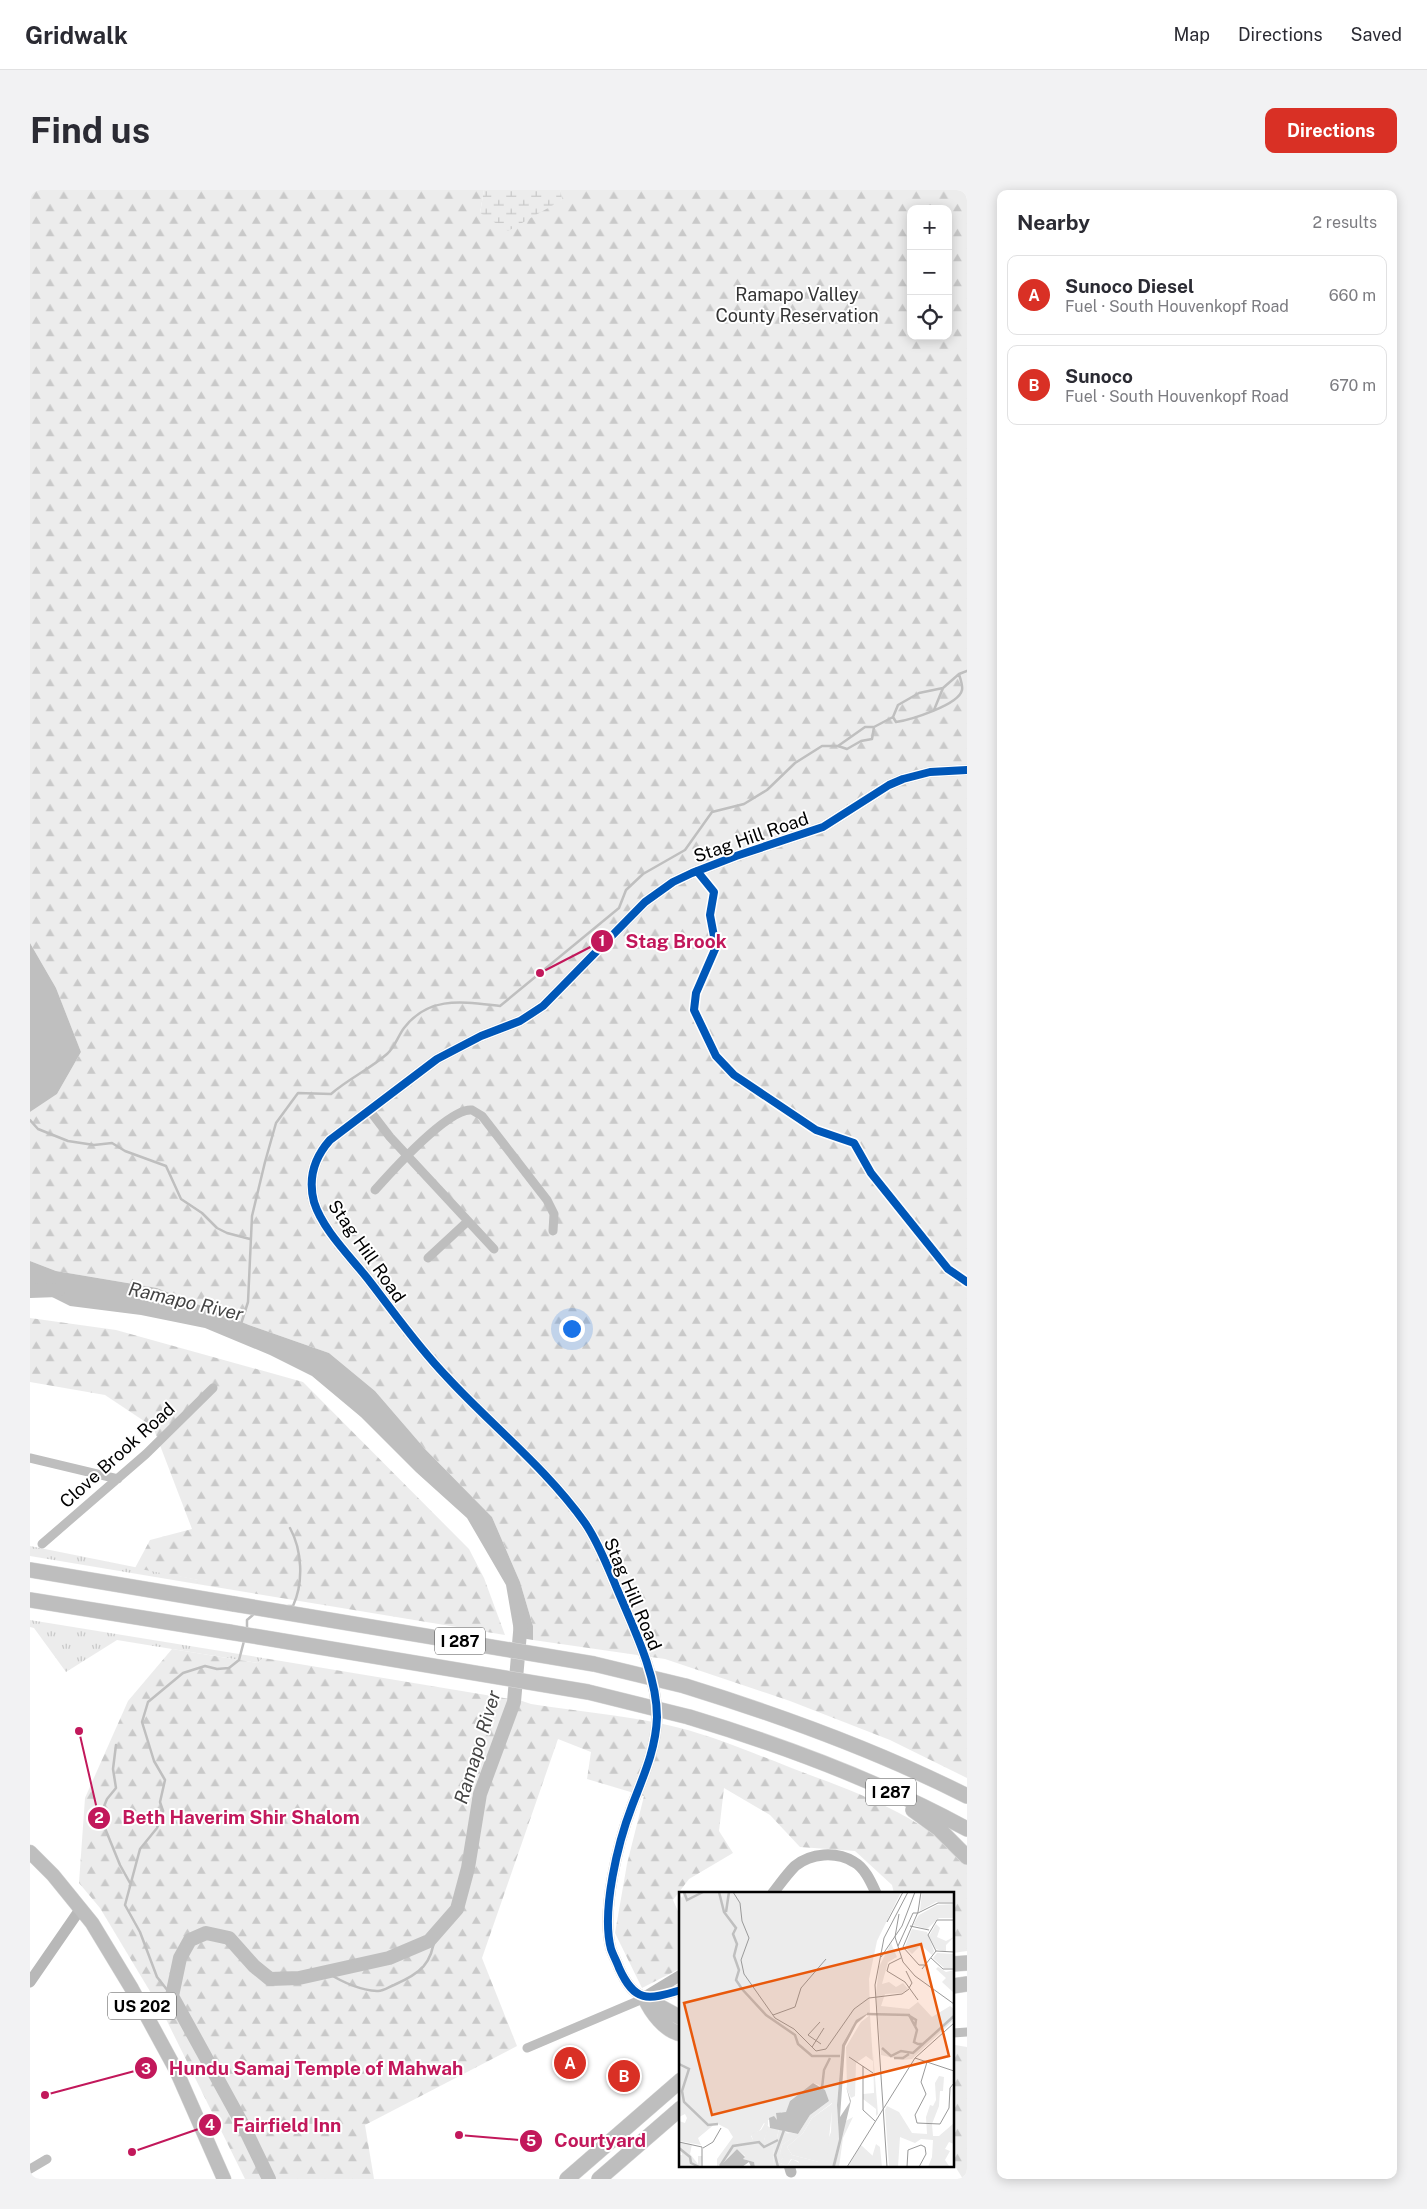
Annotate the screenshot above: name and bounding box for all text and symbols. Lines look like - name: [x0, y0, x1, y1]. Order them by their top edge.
- text: Gridwalk: [25, 21, 128, 49]
- text: Map: [1173, 24, 1210, 45]
- text: Directions: [1238, 24, 1323, 45]
- text: Saved: [1351, 24, 1402, 45]
- button: Directions: [1265, 108, 1397, 153]
- text: Find us: [30, 110, 150, 151]
- map controls: [907, 205, 952, 340]
- button: +: [907, 205, 952, 250]
- text: Nearby: [1017, 210, 1090, 235]
- text: 2 results: [1312, 213, 1377, 232]
- button: −: [907, 250, 952, 295]
- text: Sunoco Diesel: [1065, 275, 1194, 297]
- park label: Ramapo Valley County Reservation: [715, 284, 879, 326]
- text: A: [1028, 286, 1040, 305]
- text: 660 m: [1329, 286, 1376, 305]
- button: locate: [907, 295, 952, 340]
- text: Fuel · South Houvenkopf Road: [1065, 297, 1289, 316]
- text: Sunoco: [1065, 365, 1133, 387]
- text: B: [1029, 376, 1039, 395]
- text: 670 m: [1330, 376, 1376, 395]
- text: Fuel · South Houvenkopf Road: [1065, 387, 1289, 406]
- street label: Stag Hill Road: [691, 808, 811, 866]
- callout: Stag Brook: [590, 924, 736, 958]
- text: Stag Brook: [625, 930, 727, 952]
- text: 1: [599, 932, 605, 949]
- street label: Stag Hill Road: [324, 1196, 410, 1306]
- water label: Ramapo River: [126, 1277, 246, 1325]
- your location: [559, 1316, 585, 1342]
- street label: Clove Brook Road: [55, 1398, 179, 1512]
- street label: Stag Hill Road: [600, 1535, 666, 1653]
- road number: I 287: [435, 1628, 485, 1654]
- water label: Ramapo River: [449, 1687, 505, 1806]
- road number: I 287: [866, 1778, 916, 1805]
- callout: Beth Haverim Shir Shalom: [87, 1801, 369, 1835]
- text: Beth Haverim Shir Shalom: [122, 1806, 360, 1828]
- text: 2: [94, 1809, 104, 1826]
- inset map: [679, 1892, 954, 2166]
- road number: US 202: [108, 1992, 176, 2020]
- pin: A: [554, 2044, 586, 2082]
- callout: Hundu Samaj Temple of Mahwah: [133, 2051, 473, 2085]
- text: Hundu Samaj Temple of Mahwah: [169, 2057, 463, 2079]
- pin: B: [608, 2057, 640, 2095]
- text: 3: [141, 2060, 151, 2077]
- callout: Fairfield Inn: [198, 2108, 351, 2142]
- text: Fairfield Inn: [233, 2114, 341, 2136]
- text: 4: [205, 2116, 215, 2133]
- callout: Courtyard: [519, 2124, 656, 2158]
- text: Courtyard: [554, 2129, 646, 2151]
- text: 5: [526, 2132, 536, 2149]

